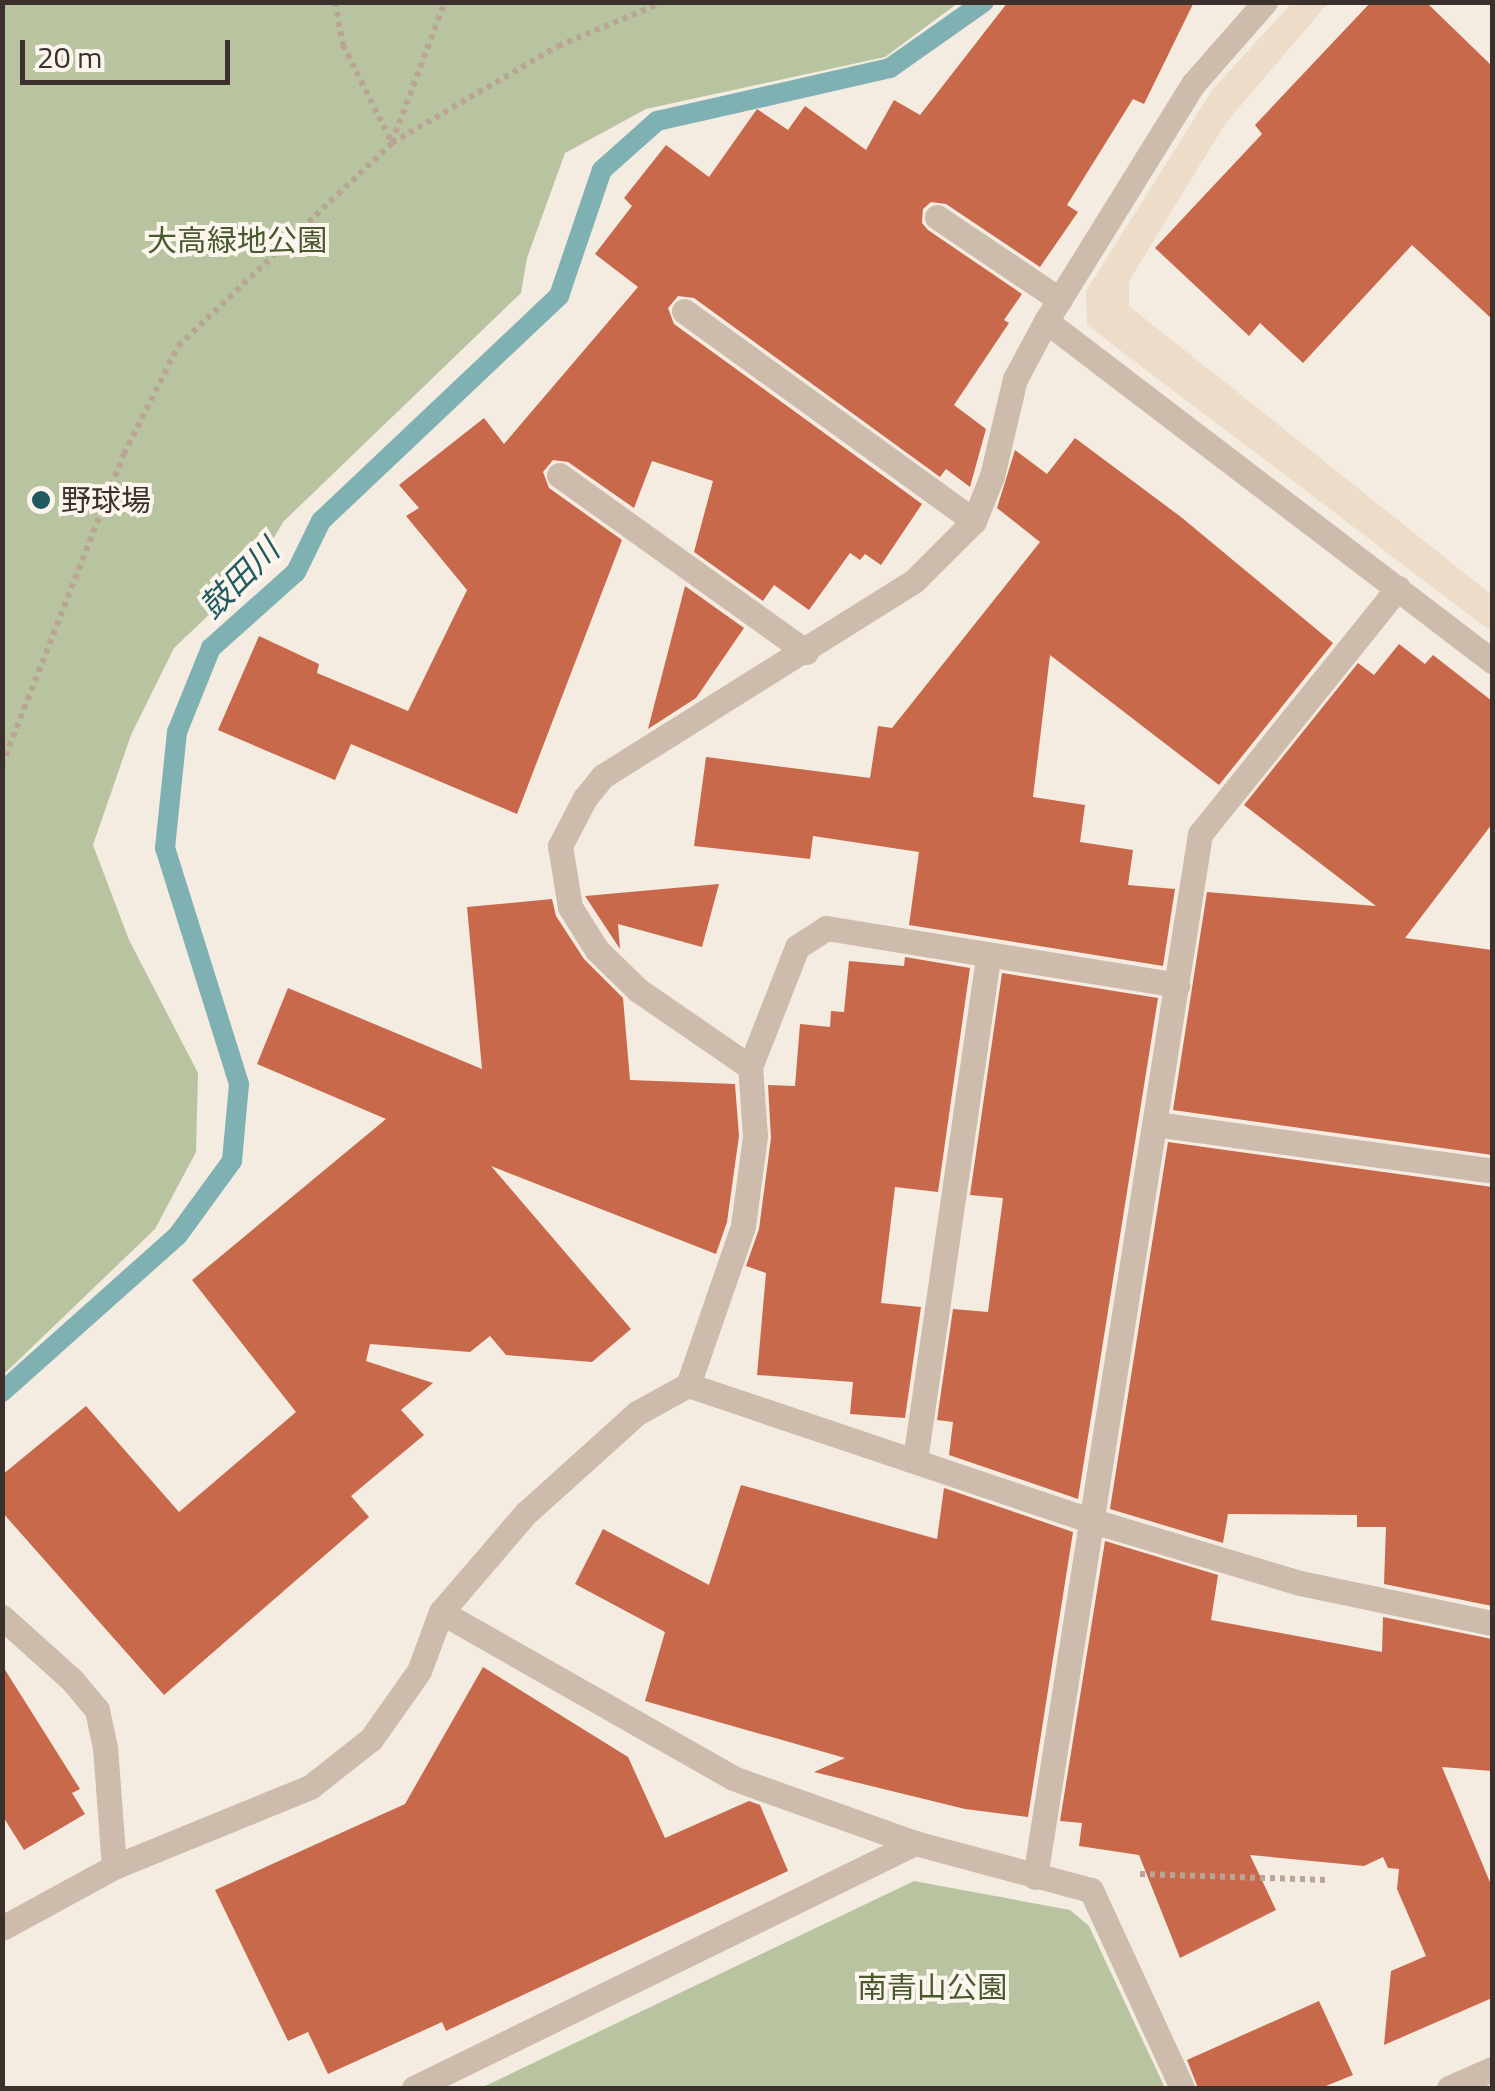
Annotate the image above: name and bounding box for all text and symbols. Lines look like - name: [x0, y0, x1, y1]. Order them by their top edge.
- scale bar: [25, 20, 235, 82]
- text: 20 m: [37, 34, 102, 80]
- park label: 大高緑地公園: [147, 222, 327, 258]
- place label: 野球場: [61, 482, 151, 518]
- marker: 野球場: [30, 489, 52, 511]
- water label: 鼓田川: [191, 530, 287, 626]
- park label: 南青山公園: [857, 1969, 1007, 2005]

